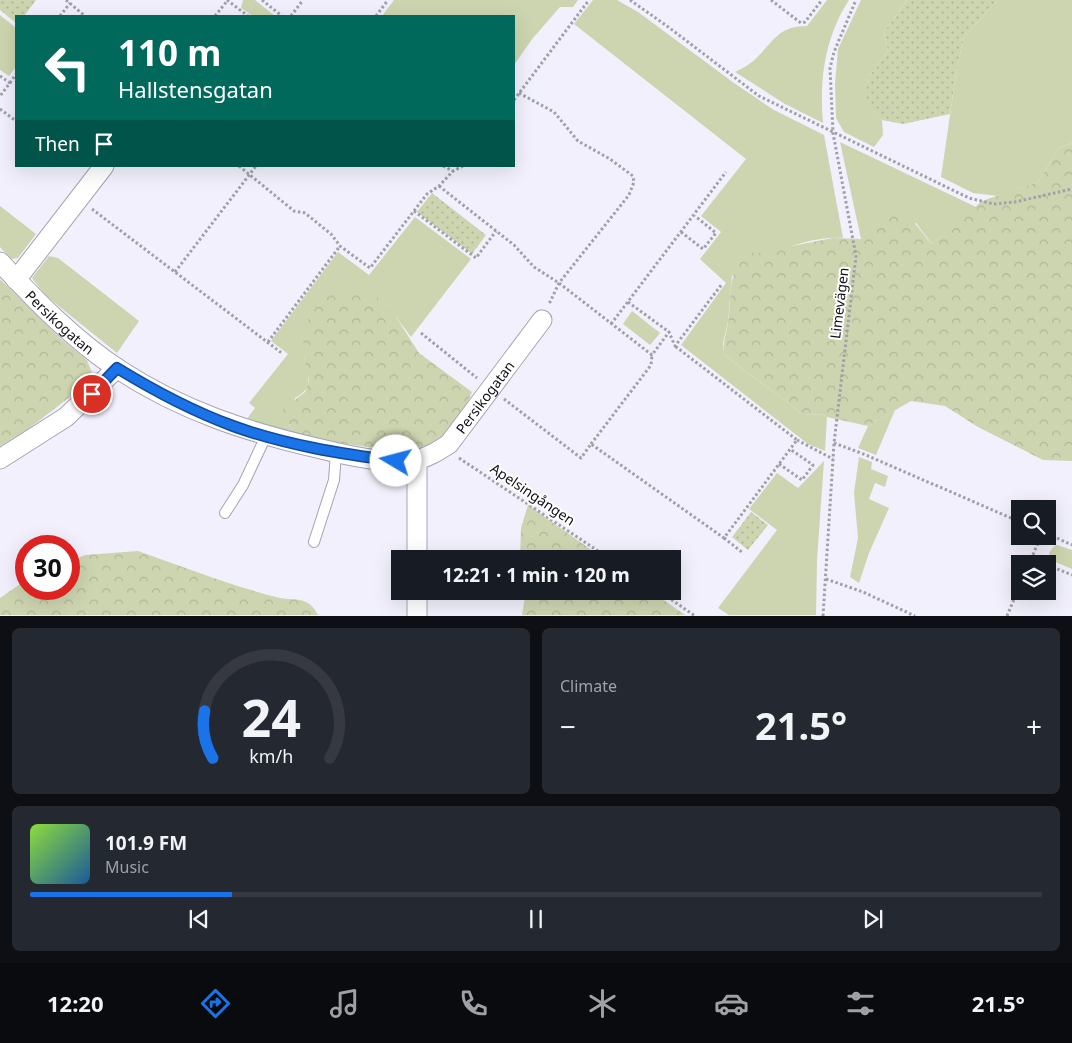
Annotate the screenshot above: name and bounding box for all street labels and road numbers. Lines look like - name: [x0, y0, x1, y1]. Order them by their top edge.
- street label: Limevägen: [825, 266, 853, 340]
- street label: Persikogatan: [22, 286, 98, 358]
- street label: Persikogatan: [451, 357, 518, 437]
- street label: Apelsingången: [487, 459, 579, 529]

